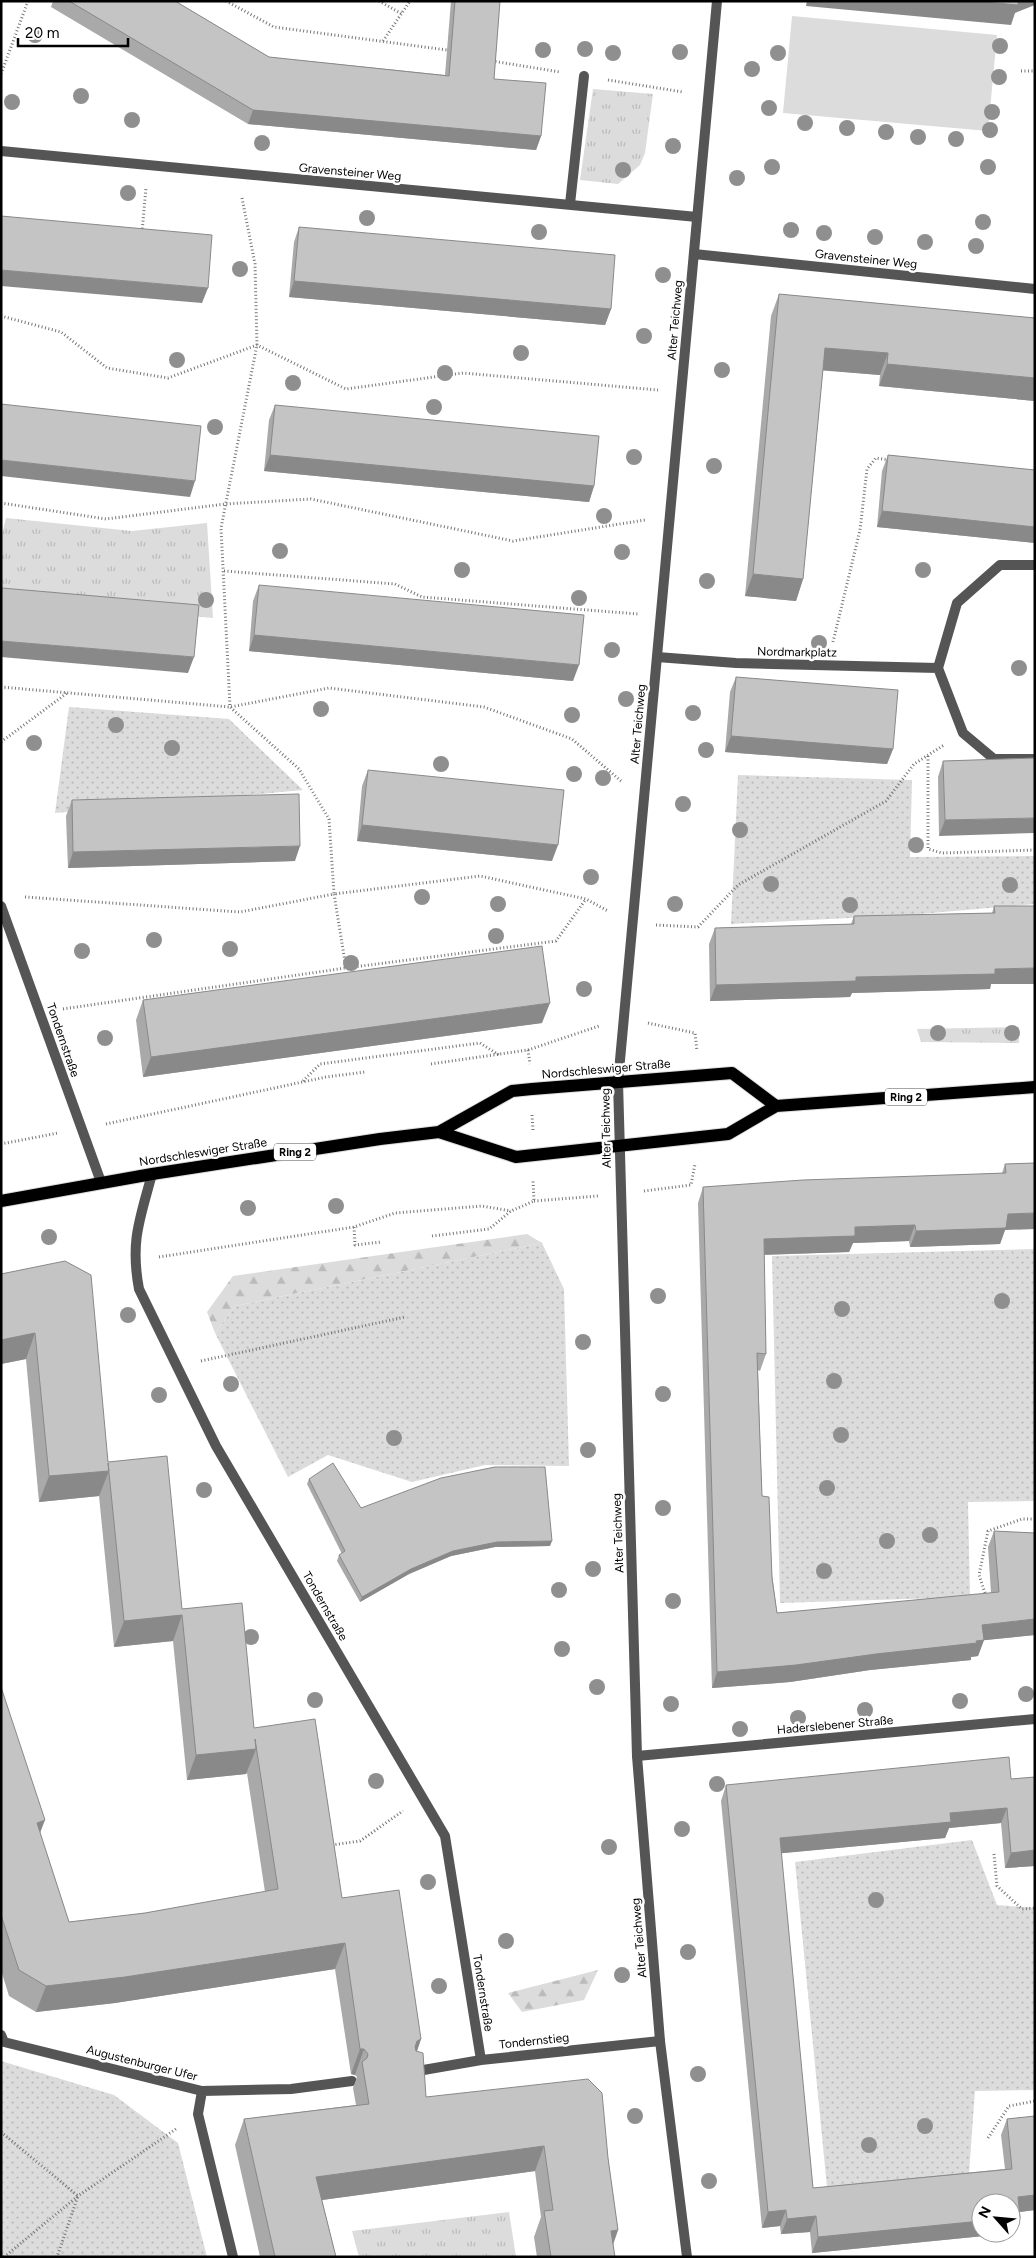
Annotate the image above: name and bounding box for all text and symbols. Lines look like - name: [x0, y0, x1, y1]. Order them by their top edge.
- scale bar: [18, 15, 128, 47]
- text: 20 m: [25, 24, 59, 42]
- street label: Gravensteiner Weg: [298, 161, 402, 183]
- street label: Gravensteiner Weg: [814, 247, 918, 271]
- street label: Alter Teichweg: [665, 280, 685, 360]
- street label: Nordmarkplatz: [757, 644, 837, 660]
- street label: Alter Teichweg: [628, 684, 648, 764]
- street label: Tondernstraße: [44, 1001, 82, 1079]
- street label: Nordschleswiger Straße: [541, 1056, 671, 1082]
- street label: Alter Teichweg: [598, 1088, 614, 1168]
- road number: Ring 2: [885, 1088, 927, 1106]
- street label: Nordschleswiger Straße: [138, 1135, 268, 1169]
- road number: Ring 2: [274, 1144, 316, 1160]
- street label: Alter Teichweg: [610, 1493, 626, 1573]
- street label: Tondernstraße: [300, 1569, 351, 1643]
- street label: Haderslebener Straße: [776, 1713, 894, 1737]
- street label: Alter Teichweg: [629, 1898, 649, 1978]
- street label: Tondernstraße: [470, 1954, 496, 2033]
- street label: Tondernstieg: [498, 2030, 570, 2052]
- street label: Augustenburger Ufer: [85, 2042, 199, 2084]
- north arrow: [971, 2193, 1021, 2243]
- text: N: [975, 2204, 995, 2221]

